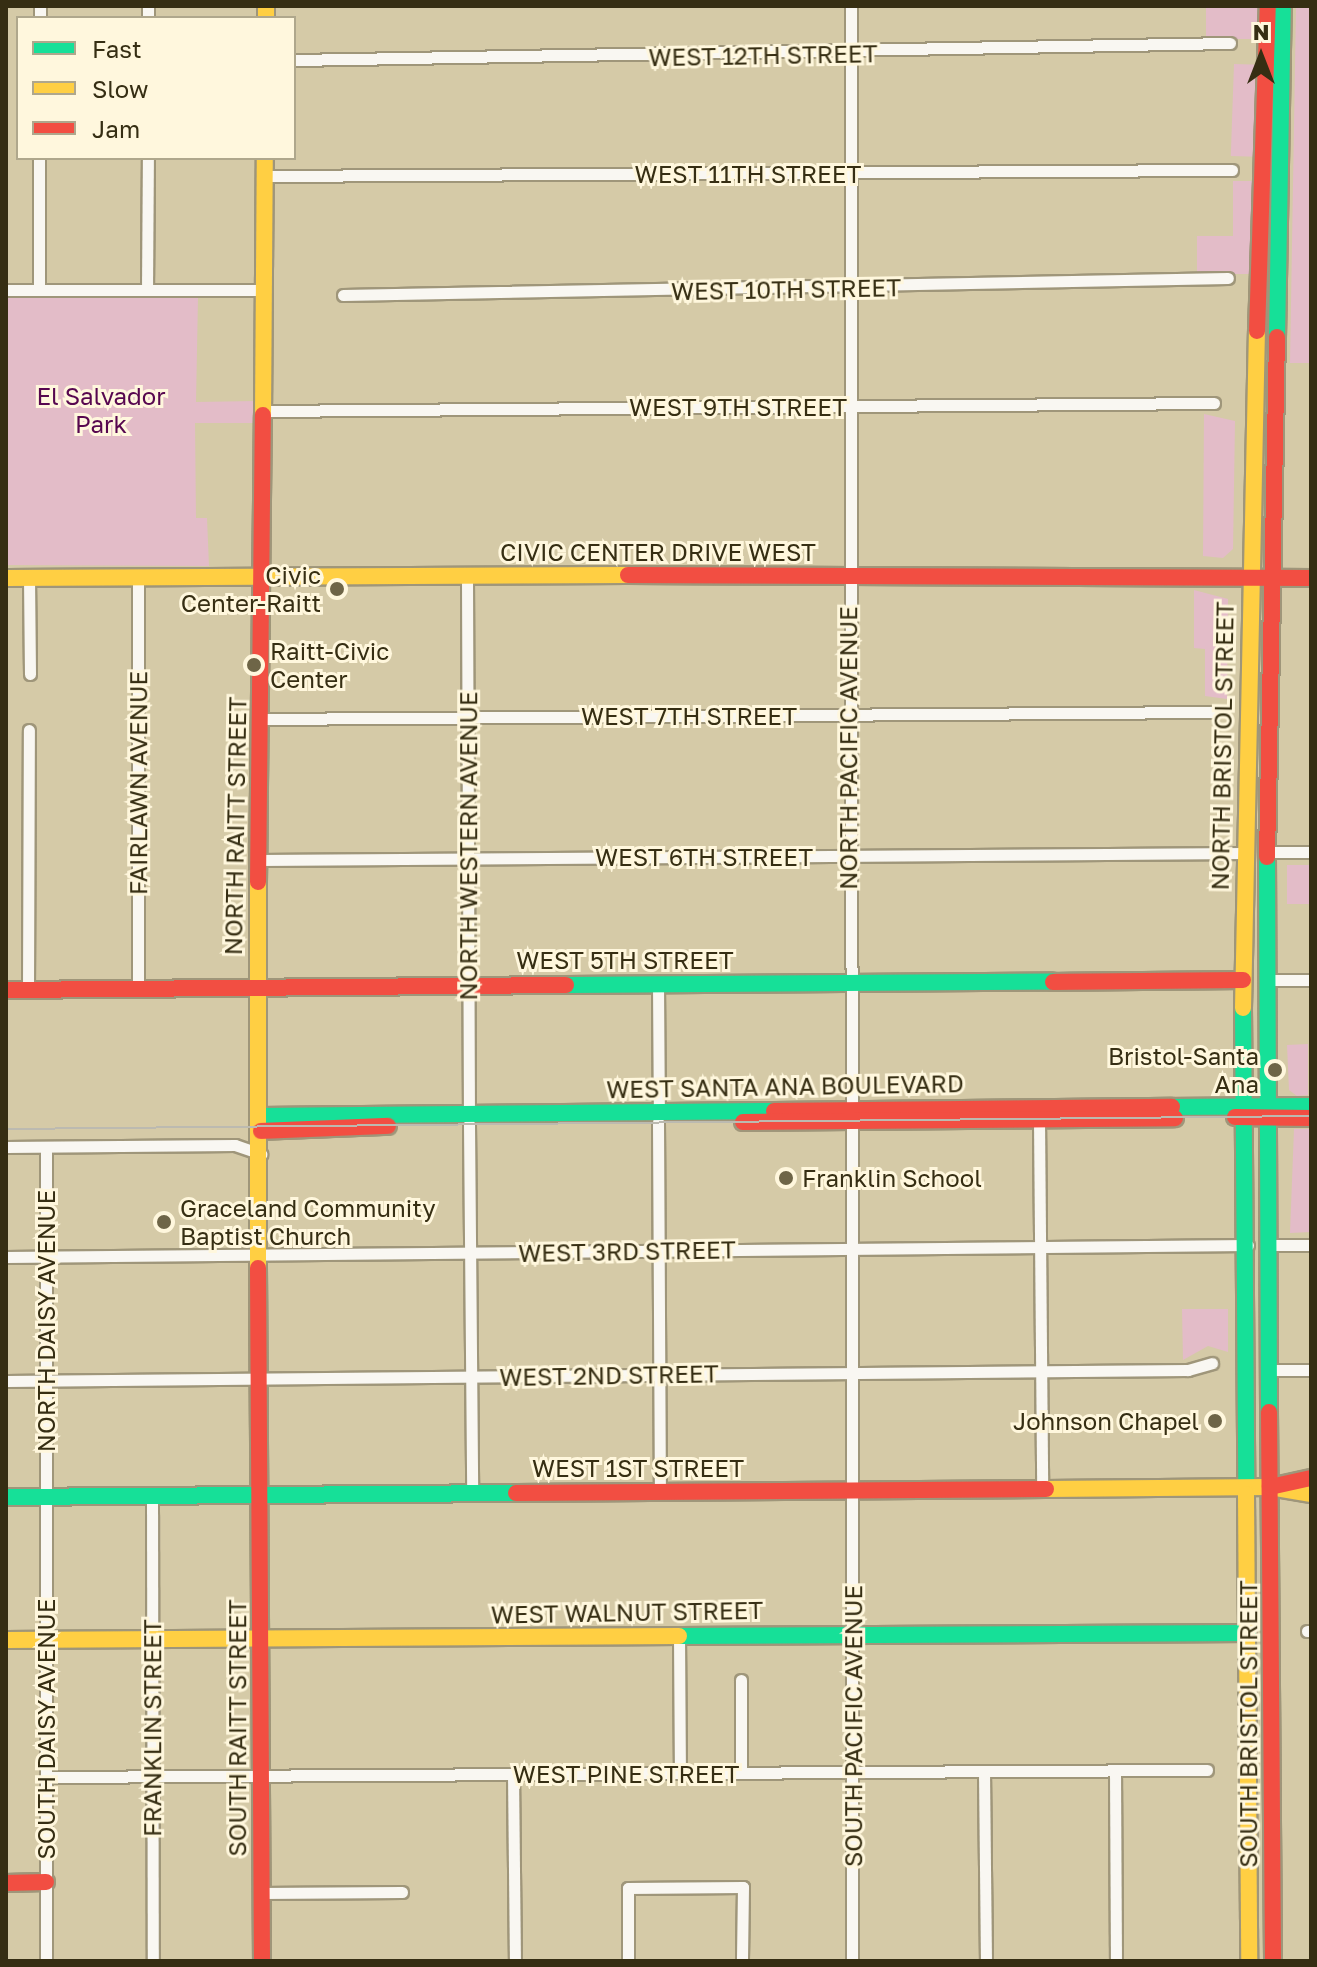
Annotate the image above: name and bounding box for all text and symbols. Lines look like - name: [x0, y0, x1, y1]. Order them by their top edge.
- legend: [16, 16, 296, 160]
- north arrow: [1221, 16, 1301, 96]
- text: N: [1253, 18, 1269, 45]
- text: Fast: [92, 34, 142, 63]
- street label: WEST 12TH STREET: [648, 39, 878, 71]
- text: Slow: [92, 74, 148, 103]
- text: Jam: [92, 114, 140, 143]
- street label: WEST 11TH STREET: [635, 160, 861, 188]
- street label: WEST 10TH STREET: [671, 273, 901, 305]
- park label: El Salvador Park: [36, 382, 166, 438]
- street label: WEST 9TH STREET: [629, 393, 847, 421]
- street label: CIVIC CENTER DRIVE WEST: [500, 538, 816, 566]
- place label: Civic Center-Raitt: [181, 561, 321, 617]
- marker: Civic Center-Raitt: [328, 580, 346, 598]
- street label: NORTH BRISTOL STREET: [1205, 601, 1239, 891]
- street label: NORTH PACIFIC AVENUE: [834, 606, 862, 890]
- place label: Raitt-Civic Center: [270, 637, 389, 693]
- marker: Raitt-Civic Center: [245, 656, 263, 674]
- street label: FAIRLAWN AVENUE: [124, 671, 152, 895]
- street label: NORTH WESTERN AVENUE: [454, 691, 482, 1001]
- street label: NORTH RAITT STREET: [218, 696, 252, 956]
- street label: WEST 7TH STREET: [581, 702, 797, 730]
- street label: WEST 6TH STREET: [595, 843, 813, 871]
- street label: WEST 5TH STREET: [516, 946, 734, 974]
- place label: Bristol-Santa Ana: [1108, 1042, 1259, 1098]
- marker: Bristol-Santa Ana: [1266, 1061, 1284, 1079]
- street label: WEST SANTA ANA BOULEVARD: [606, 1068, 964, 1104]
- place label: Franklin School: [802, 1164, 982, 1192]
- marker: Franklin School: [777, 1169, 795, 1187]
- street label: NORTH DAISY AVENUE: [32, 1190, 60, 1452]
- place label: Graceland Community Baptist Church: [180, 1194, 436, 1250]
- marker: Graceland Community Baptist Church: [155, 1213, 173, 1231]
- street label: WEST 3RD STREET: [518, 1235, 736, 1267]
- street label: WEST 2ND STREET: [499, 1359, 719, 1391]
- place label: Johnson Chapel: [1013, 1407, 1199, 1435]
- marker: Johnson Chapel: [1206, 1412, 1224, 1430]
- street label: WEST 1ST STREET: [532, 1454, 744, 1482]
- street label: SOUTH BRISTOL STREET: [1234, 1580, 1262, 1868]
- street label: SOUTH PACIFIC AVENUE: [839, 1585, 867, 1867]
- street label: WEST WALNUT STREET: [491, 1595, 763, 1629]
- street label: SOUTH DAISY AVENUE: [32, 1599, 60, 1859]
- street label: SOUTH RAITT STREET: [223, 1599, 251, 1857]
- street label: FRANKLIN STREET: [138, 1619, 166, 1837]
- street label: WEST PINE STREET: [513, 1760, 739, 1788]

